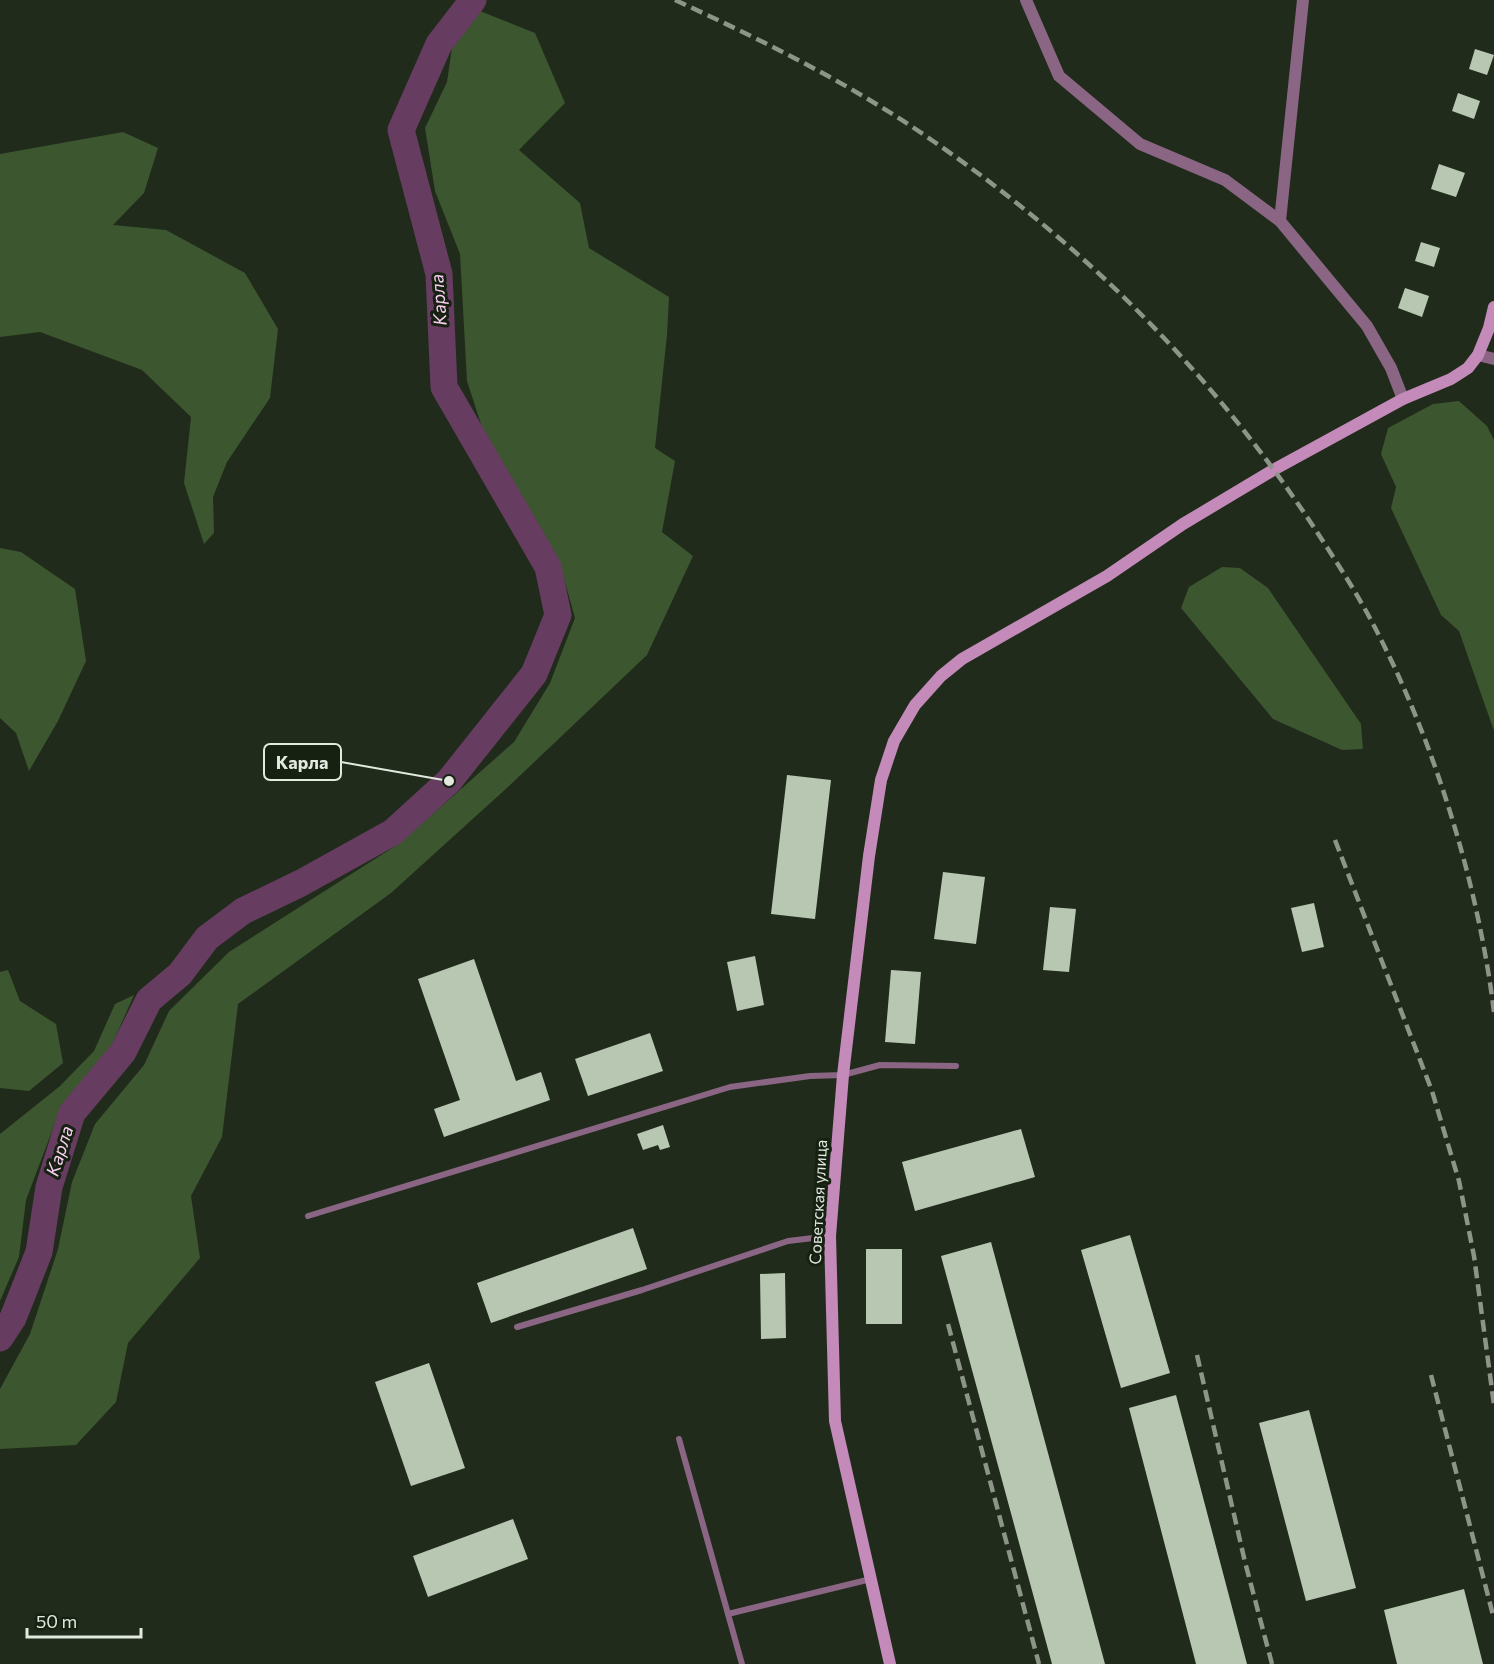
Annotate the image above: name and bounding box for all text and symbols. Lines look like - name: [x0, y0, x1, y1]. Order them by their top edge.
- water label: Карла: [425, 274, 451, 327]
- callout: Карла: [264, 744, 341, 780]
- text: Карла: [276, 751, 328, 773]
- water label: Карла: [41, 1123, 77, 1179]
- street label: Советская улица: [805, 1139, 830, 1265]
- scale bar: [27, 1601, 141, 1639]
- text: 50 m: [36, 1610, 77, 1632]

